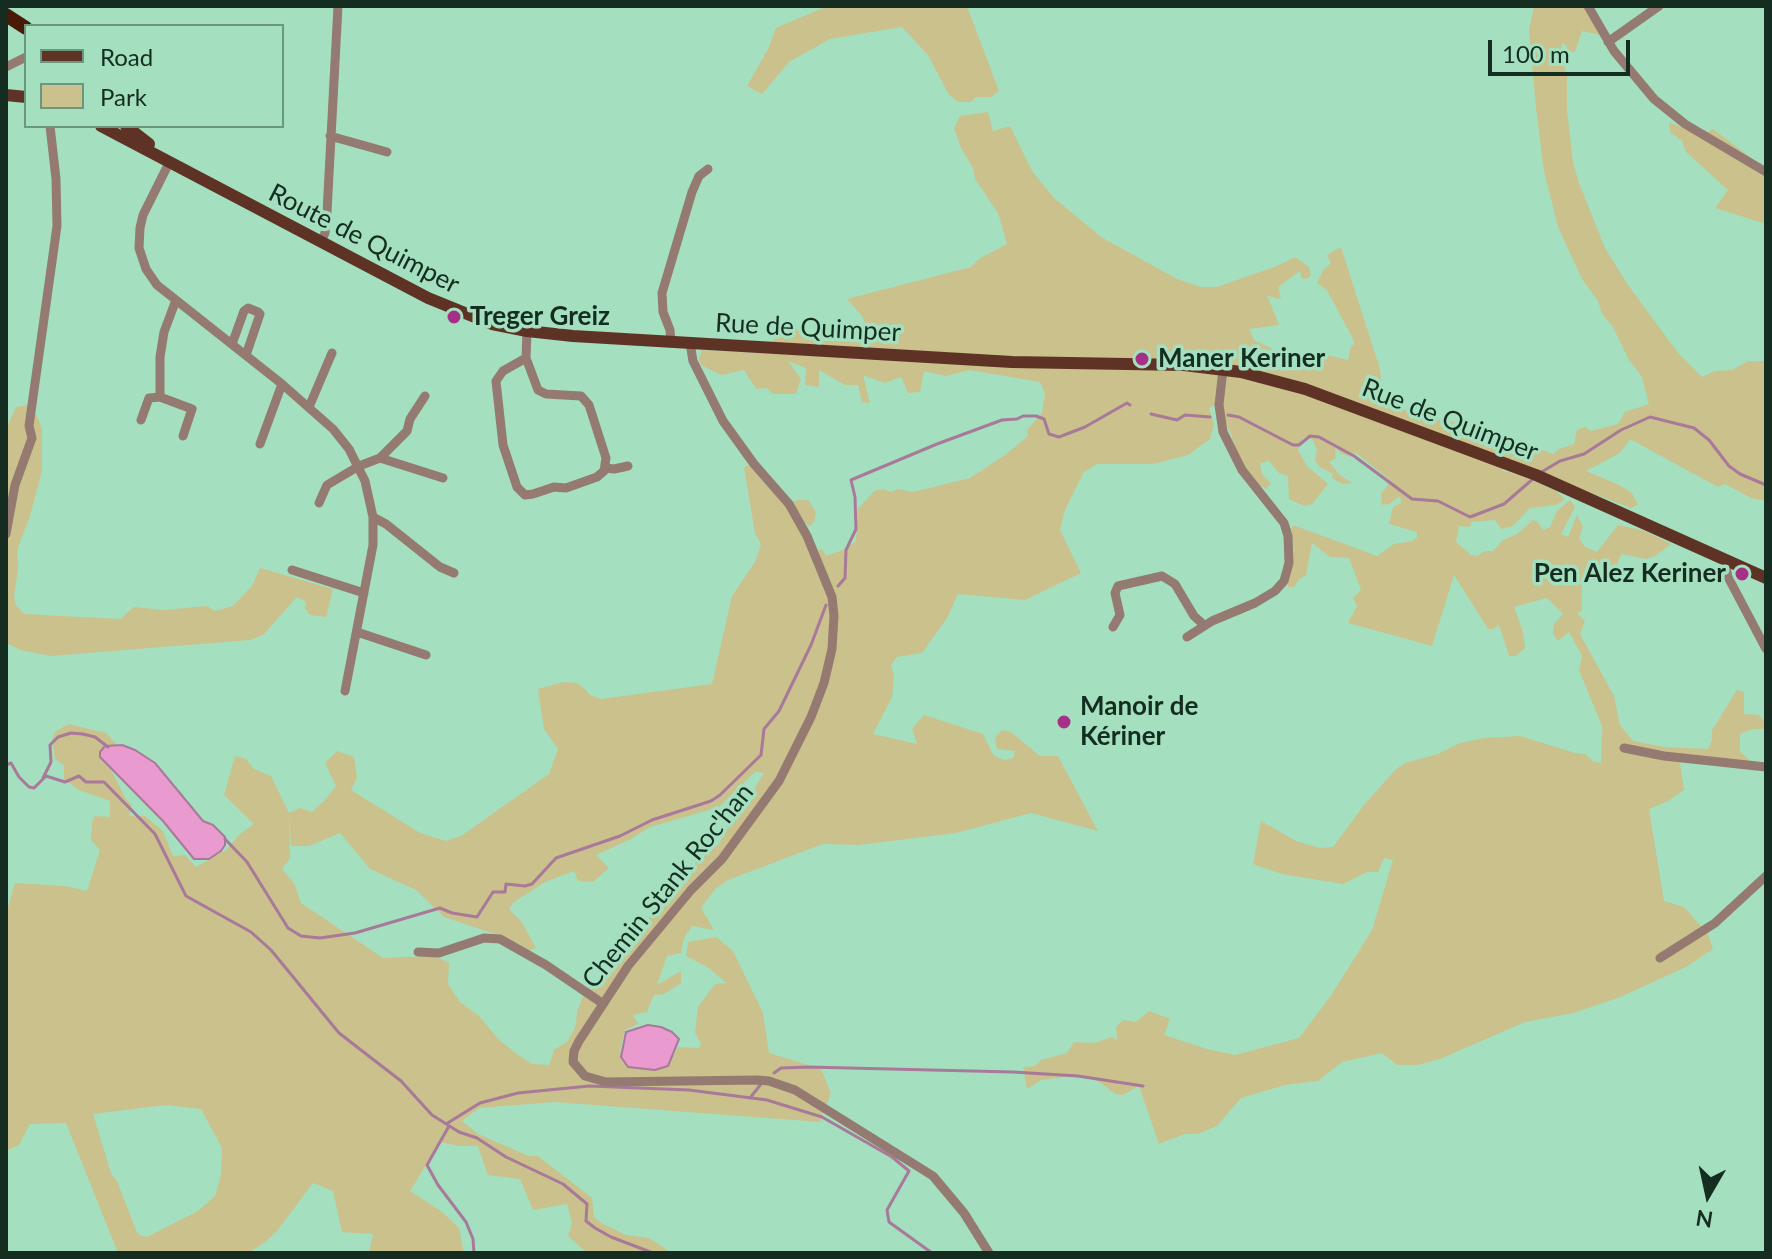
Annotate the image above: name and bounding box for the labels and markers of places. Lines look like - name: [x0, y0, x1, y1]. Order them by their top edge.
- place label: Treger Greiz: [470, 301, 610, 333]
- marker: Treger Greiz: [445, 308, 463, 326]
- place label: Maner Keriner: [1158, 343, 1325, 375]
- marker: Maner Keriner: [1133, 350, 1151, 368]
- place label: Pen Alez Keriner: [1534, 558, 1726, 590]
- marker: Pen Alez Keriner: [1733, 565, 1751, 583]
- place label: Manoir de Kériner: [1080, 691, 1198, 752]
- marker: Manoir de Kériner: [1055, 713, 1073, 731]

